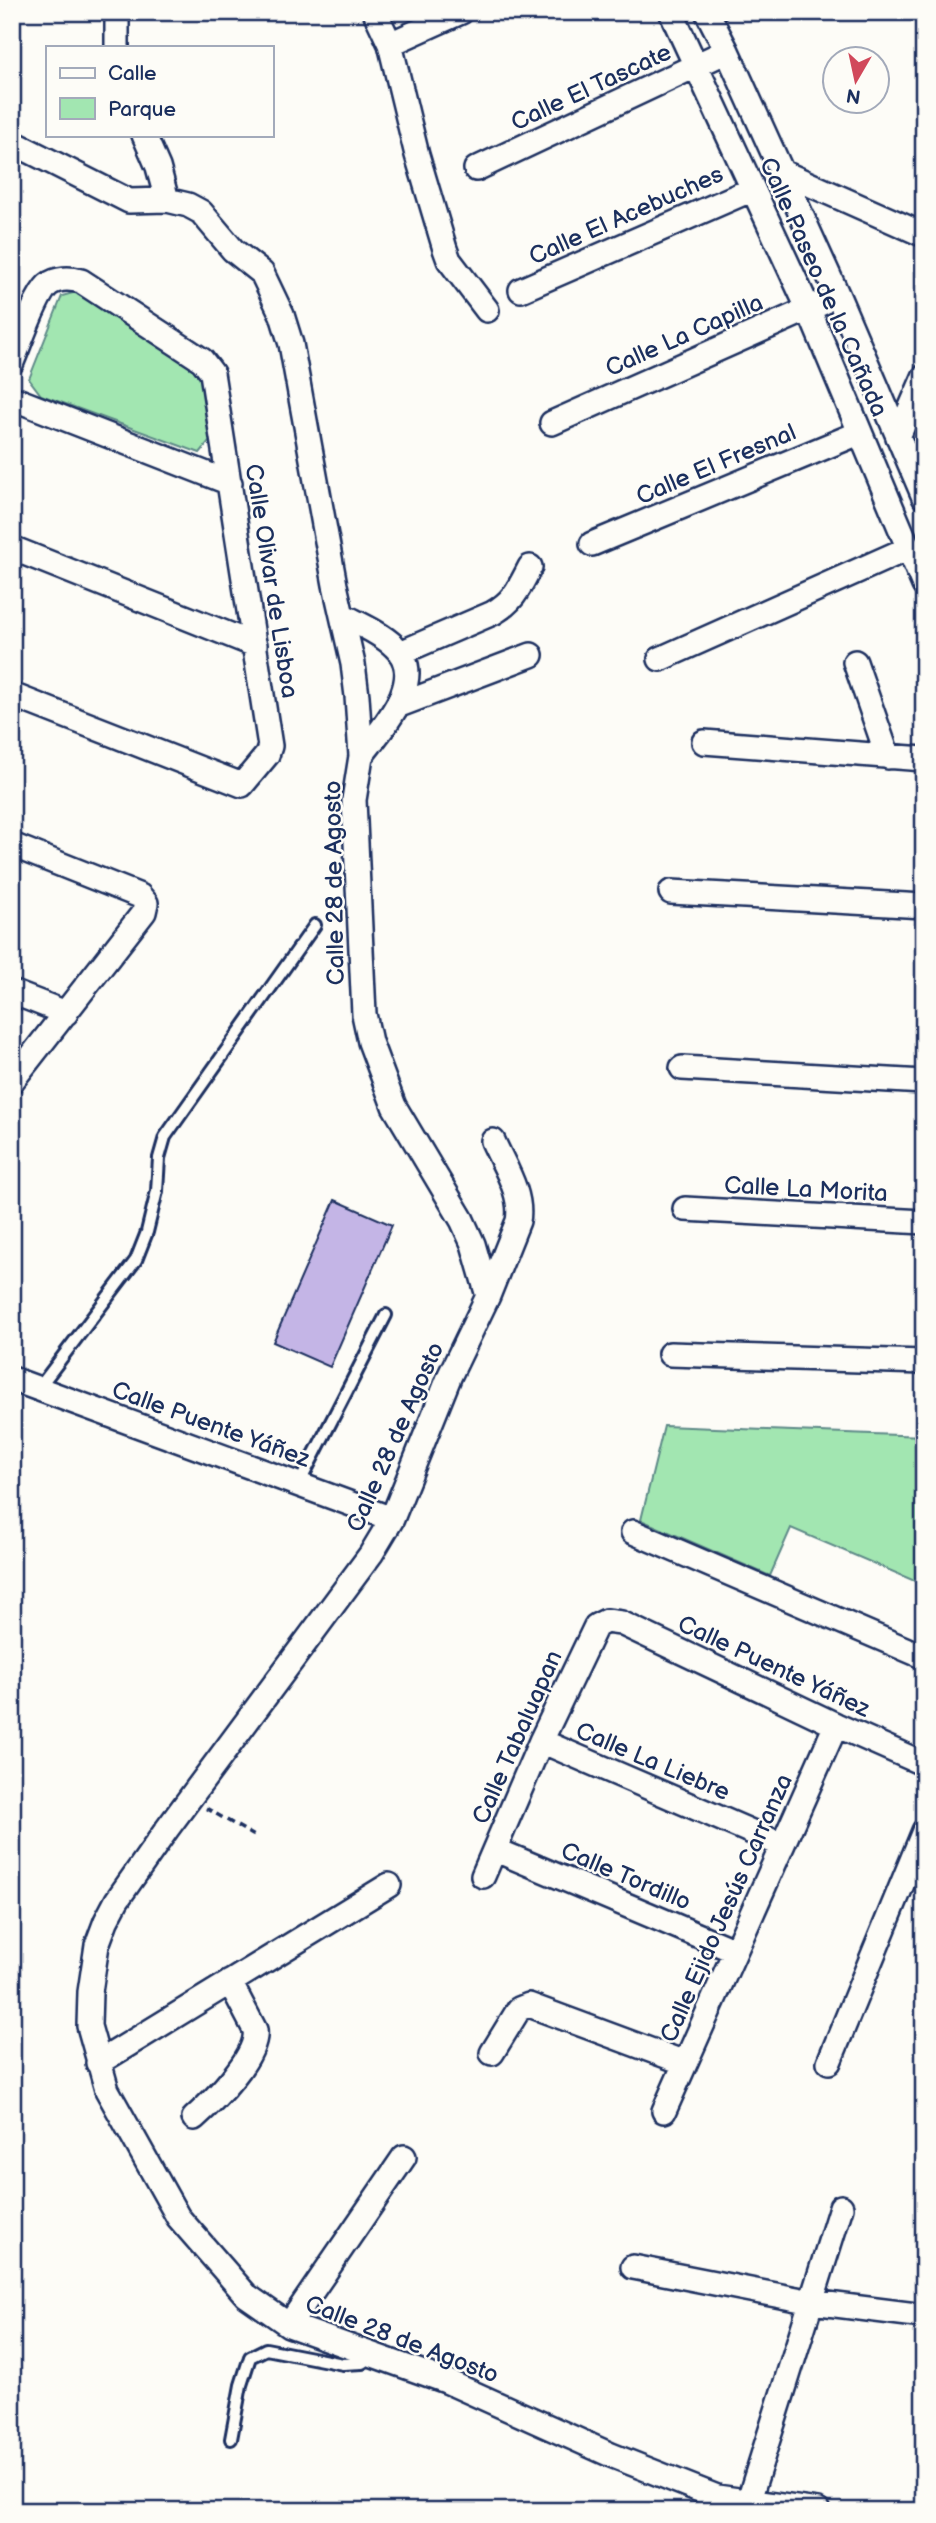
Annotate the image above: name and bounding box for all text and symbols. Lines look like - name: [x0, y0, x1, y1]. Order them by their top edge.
- street label: Calle El Tascate: [506, 38, 676, 137]
- legend: [46, 46, 273, 136]
- north arrow: [820, 46, 890, 116]
- text: Calle: [108, 61, 157, 86]
- text: N: [845, 83, 862, 108]
- text: Parque: [108, 97, 176, 122]
- street label: Calle Paseo de la Cañada: [753, 153, 894, 421]
- street label: Calle El Acebuches: [525, 160, 728, 271]
- street label: Calle La Capilla: [601, 288, 767, 383]
- street label: Calle El Fresnal: [632, 418, 800, 511]
- street label: Calle Olivar de Lisboa: [239, 462, 304, 700]
- street label: Calle 28 de Agosto: [318, 780, 351, 986]
- street label: Calle La Morita: [723, 1171, 889, 1208]
- street label: Calle 28 de Agosto: [341, 1338, 450, 1537]
- street label: Calle Puente Yáñez: [108, 1375, 314, 1474]
- street label: Calle Puente Yáñez: [673, 1609, 875, 1724]
- street label: Calle Tabaluapan: [466, 1646, 569, 1829]
- street label: Calle La Liebre: [571, 1716, 734, 1807]
- street label: Calle Ejido Jesús Carranza: [654, 1770, 799, 2047]
- street label: Calle Tordillo: [556, 1836, 695, 1917]
- street label: Calle 28 de Agosto: [301, 2289, 503, 2390]

